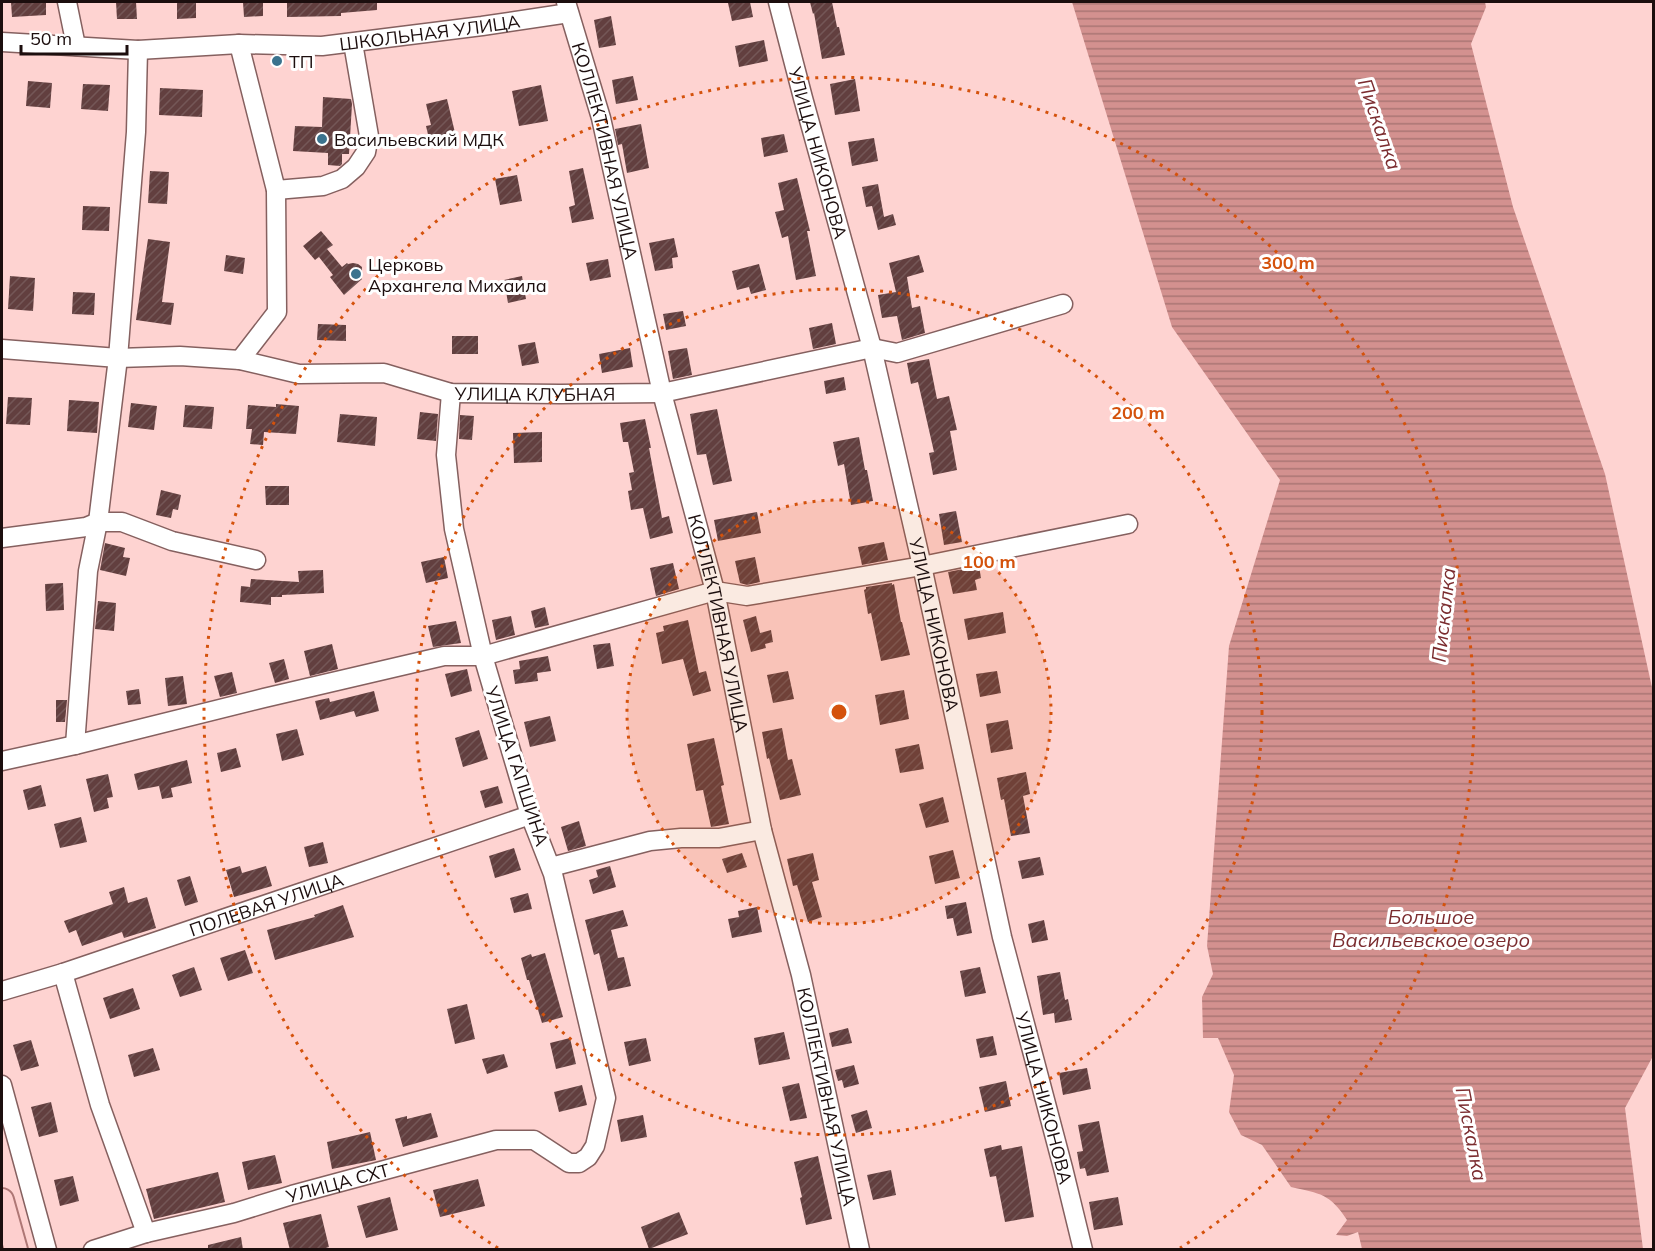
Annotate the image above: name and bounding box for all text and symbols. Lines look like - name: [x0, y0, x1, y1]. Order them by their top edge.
- street label: ШКОЛЬНАЯ УЛИЦА: [338, 9, 522, 55]
- scale bar: [21, 18, 128, 56]
- text: 50 m: [30, 27, 72, 50]
- street label: КОЛЛЕКТИВНАЯ УЛИЦА: [567, 39, 643, 261]
- place label: ТП: [289, 50, 314, 73]
- marker: ТП: [270, 54, 284, 68]
- street label: УЛИЦА НИКОНОВА: [784, 63, 853, 241]
- water label: Пискалка: [1353, 75, 1407, 173]
- place label: Васильевский МДК: [334, 128, 504, 151]
- marker: Васильевский МДК: [315, 132, 329, 146]
- text: 300 m: [1261, 251, 1315, 274]
- place label: Церковь Архангела Михаила: [368, 253, 547, 297]
- marker: Церковь Архангела Михаила: [349, 267, 363, 281]
- street label: УЛИЦА КЛУБНАЯ: [454, 382, 615, 406]
- text: 200 m: [1111, 401, 1165, 424]
- street label: КОЛЛЕКТИВНАЯ УЛИЦА: [683, 511, 754, 734]
- street label: УЛИЦА НИКОНОВА: [904, 534, 965, 714]
- text: 100 m: [962, 550, 1016, 573]
- water label: Пискалка: [1426, 566, 1460, 664]
- street label: УЛИЦА ГАПШИНА: [480, 682, 554, 849]
- centre of rings: [829, 702, 849, 722]
- street label: ПОЛЕВАЯ УЛИЦА: [186, 868, 346, 941]
- water label: Большое Васильевское озеро: [1332, 904, 1530, 952]
- street label: КОЛЛЕКТИВНАЯ УЛИЦА: [792, 985, 862, 1208]
- street label: УЛИЦА НИКОНОВА: [1010, 1008, 1078, 1186]
- water label: Пискалка: [1451, 1085, 1493, 1183]
- street label: УЛИЦА СХТ: [283, 1158, 392, 1208]

